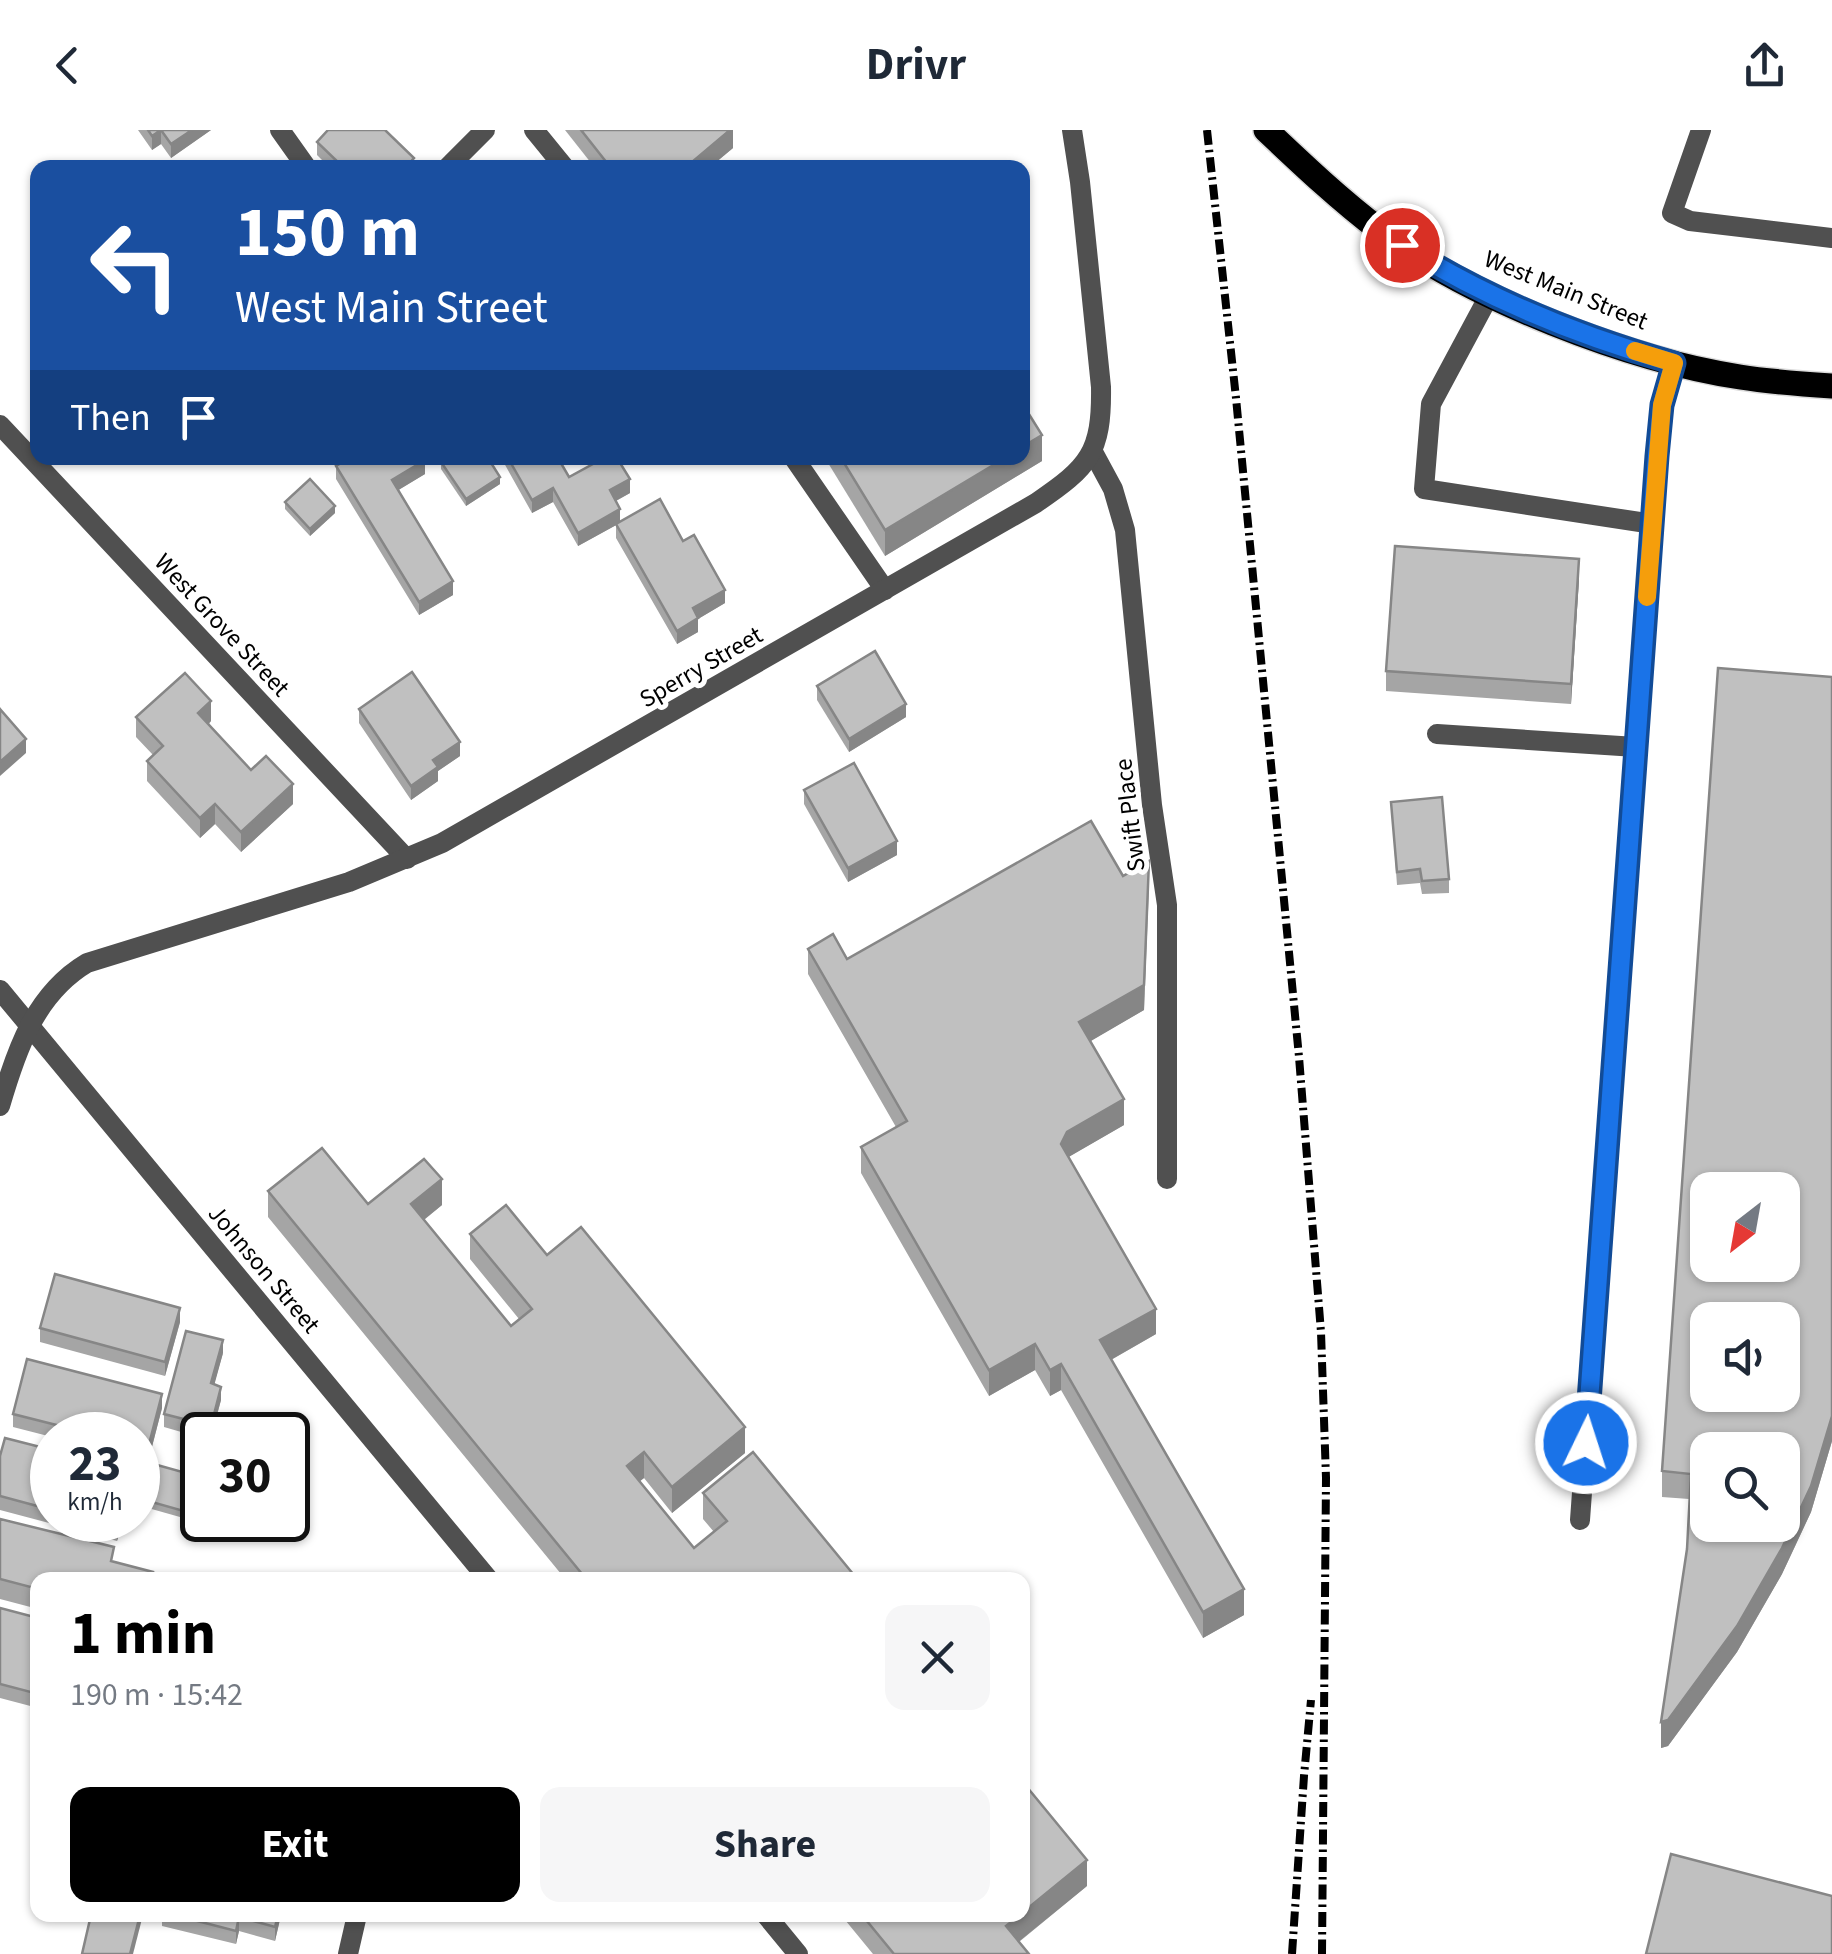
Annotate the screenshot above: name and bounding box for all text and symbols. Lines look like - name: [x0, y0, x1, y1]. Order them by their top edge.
- text: Drivr: [866, 33, 966, 97]
- icon: back: [40, 38, 95, 93]
- icon: share: [1737, 38, 1792, 93]
- text: 150 m: [235, 183, 420, 283]
- icon: left: [70, 200, 200, 330]
- pin: [1360, 203, 1445, 288]
- icon: arrive: [1375, 218, 1430, 273]
- street label: West Main Street: [1479, 241, 1654, 339]
- text: West Main Street: [235, 276, 548, 340]
- icon: arrive: [171, 390, 226, 445]
- text: Then: [70, 391, 151, 445]
- street label: West Grove Street: [146, 545, 298, 705]
- street label: Sperry Street: [633, 617, 770, 717]
- street label: Swift Place: [1105, 756, 1155, 874]
- north arrow: [1690, 1172, 1800, 1282]
- map controls: [1690, 1172, 1800, 1542]
- street label: Johnson Street: [199, 1197, 329, 1342]
- button: sound: [1690, 1302, 1800, 1412]
- position arrow: [1534, 1391, 1638, 1495]
- speed limit sign: 30: [180, 1412, 310, 1542]
- text: 23: [69, 1429, 121, 1500]
- button: search: [1690, 1432, 1800, 1542]
- text: km/h: [67, 1484, 123, 1520]
- text: 1 min: [70, 1592, 216, 1677]
- button: close: [885, 1605, 990, 1710]
- text: 190 m · 15:42: [70, 1672, 243, 1718]
- button: Exit: [70, 1787, 520, 1902]
- button: Share: [540, 1787, 990, 1902]

